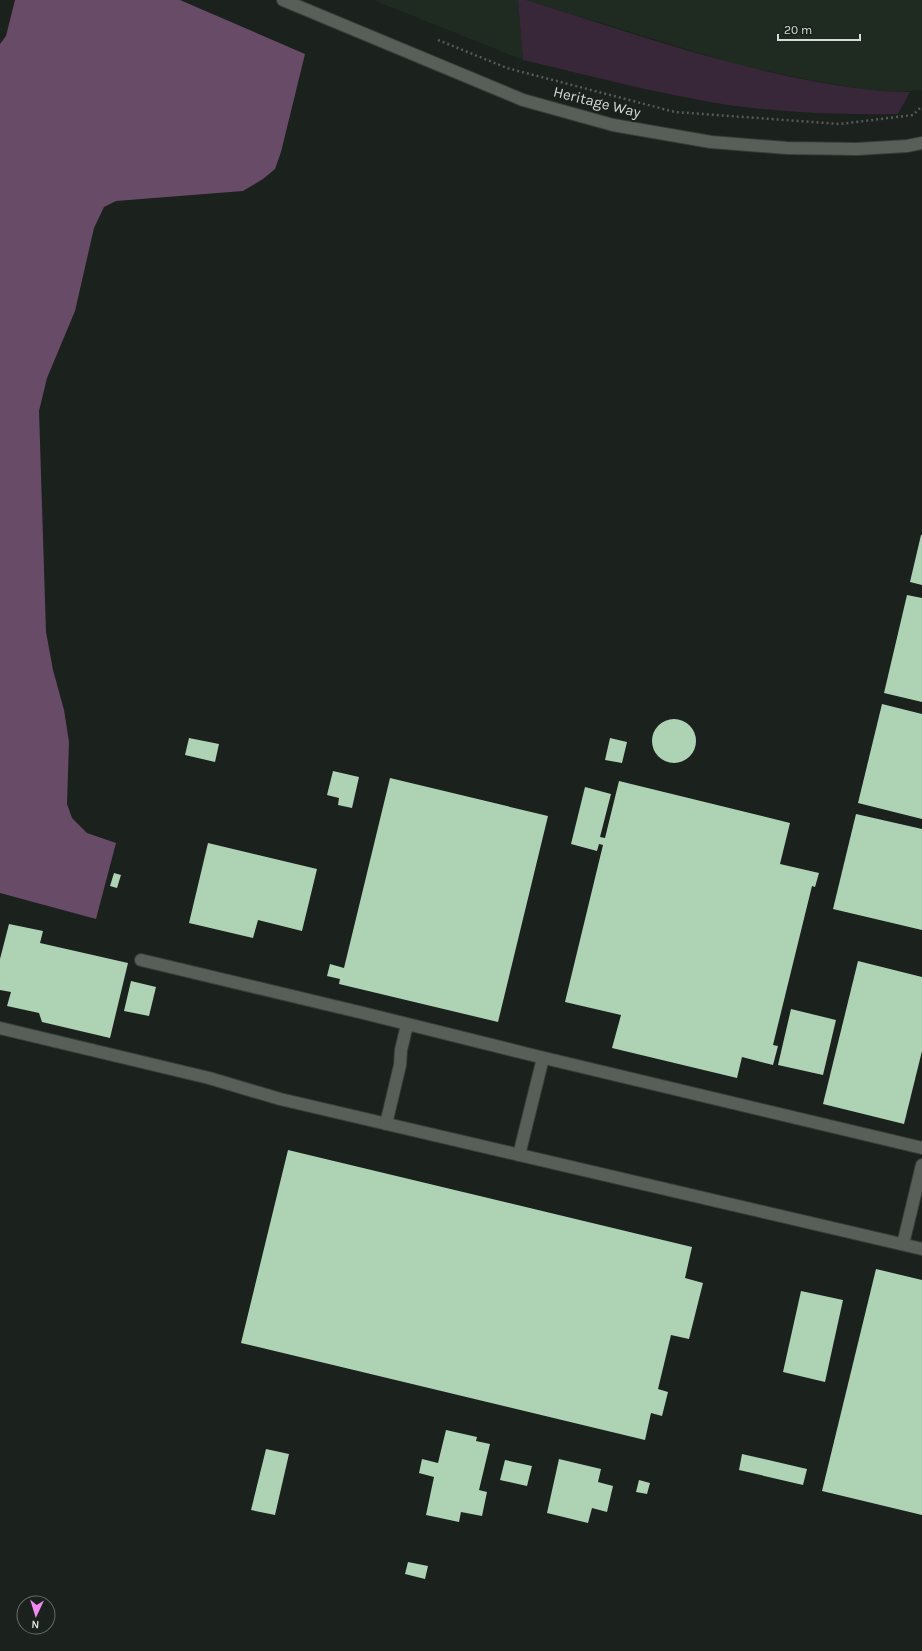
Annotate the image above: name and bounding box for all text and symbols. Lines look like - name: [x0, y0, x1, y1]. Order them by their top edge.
- scale bar: [778, 16, 860, 42]
- text: 20 m: [784, 23, 812, 37]
- street label: Heritage Way: [551, 82, 643, 122]
- north arrow: [16, 1595, 56, 1635]
- text: N: [31, 1618, 40, 1631]

